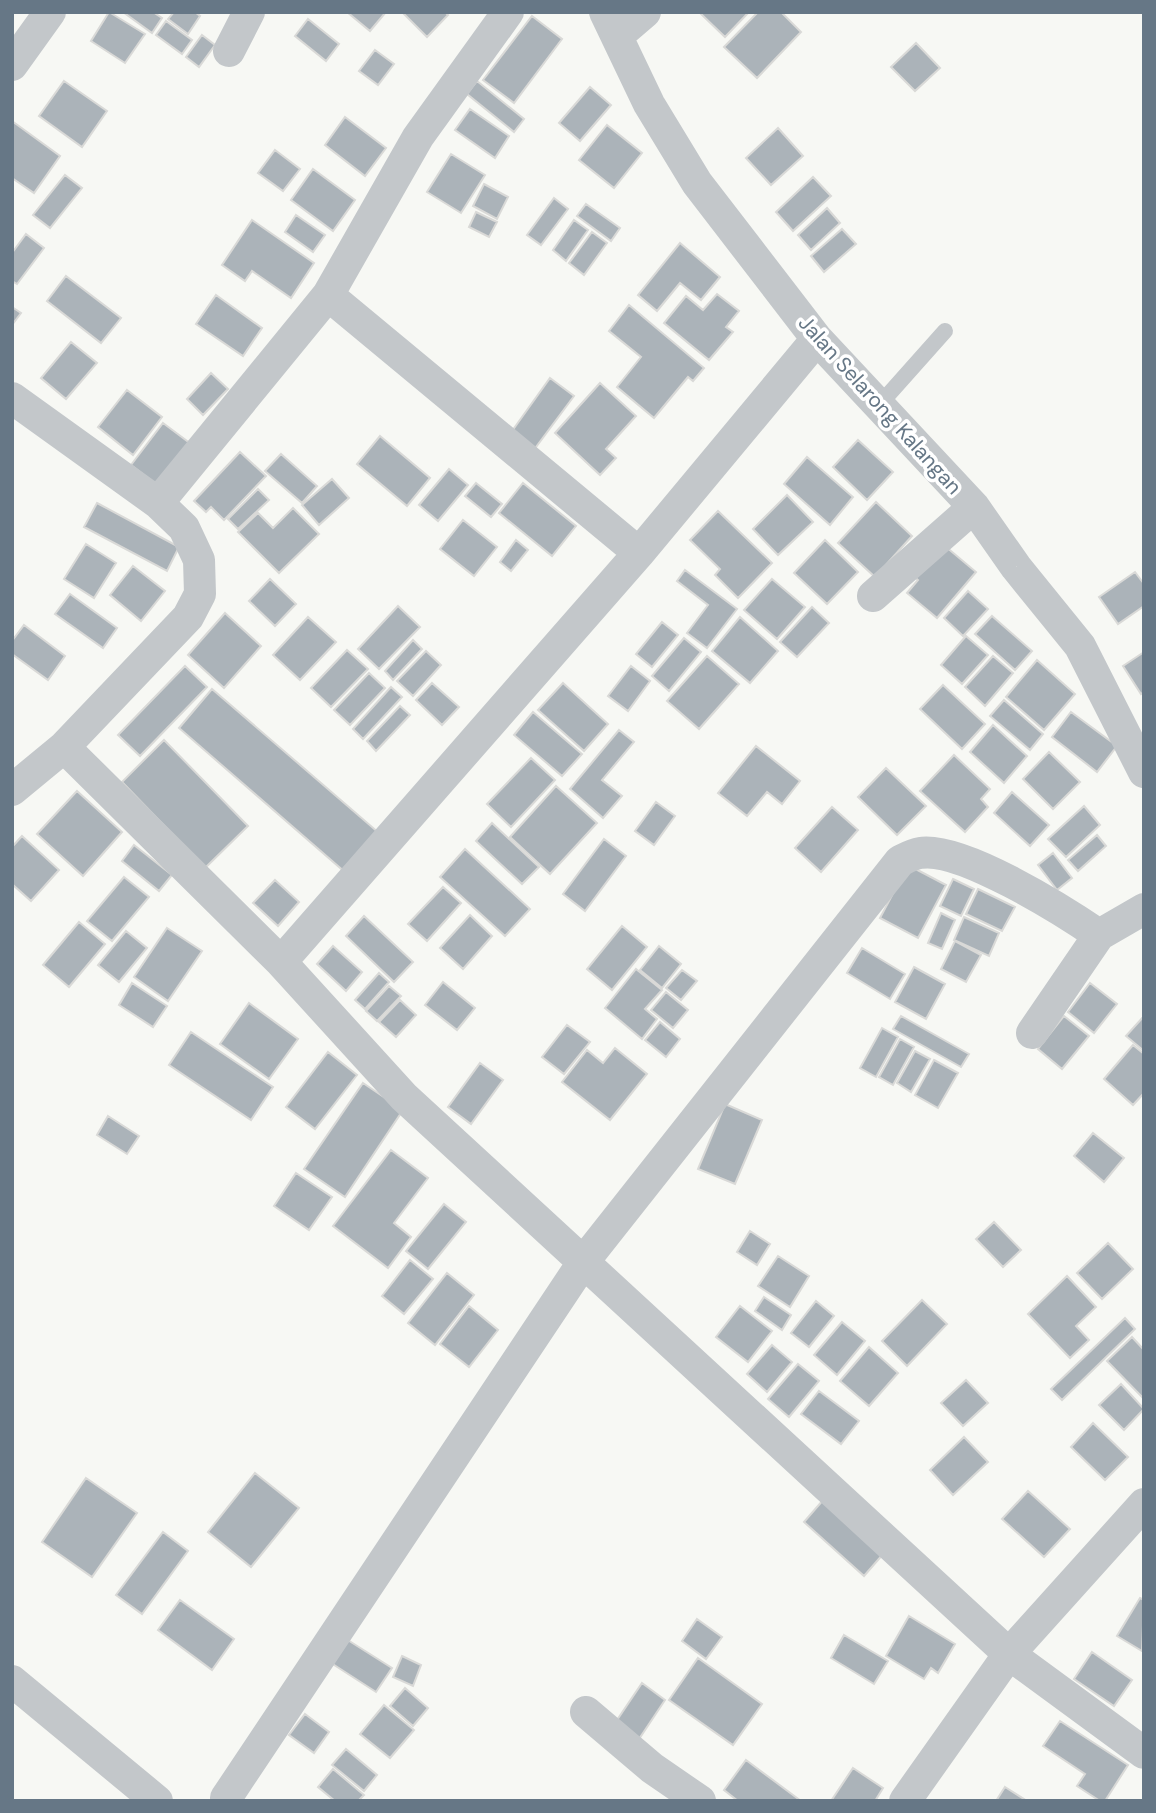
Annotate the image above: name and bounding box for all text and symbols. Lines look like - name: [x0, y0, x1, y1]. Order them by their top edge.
- street label: Jalan Selarong Kalangan: [792, 310, 968, 500]

